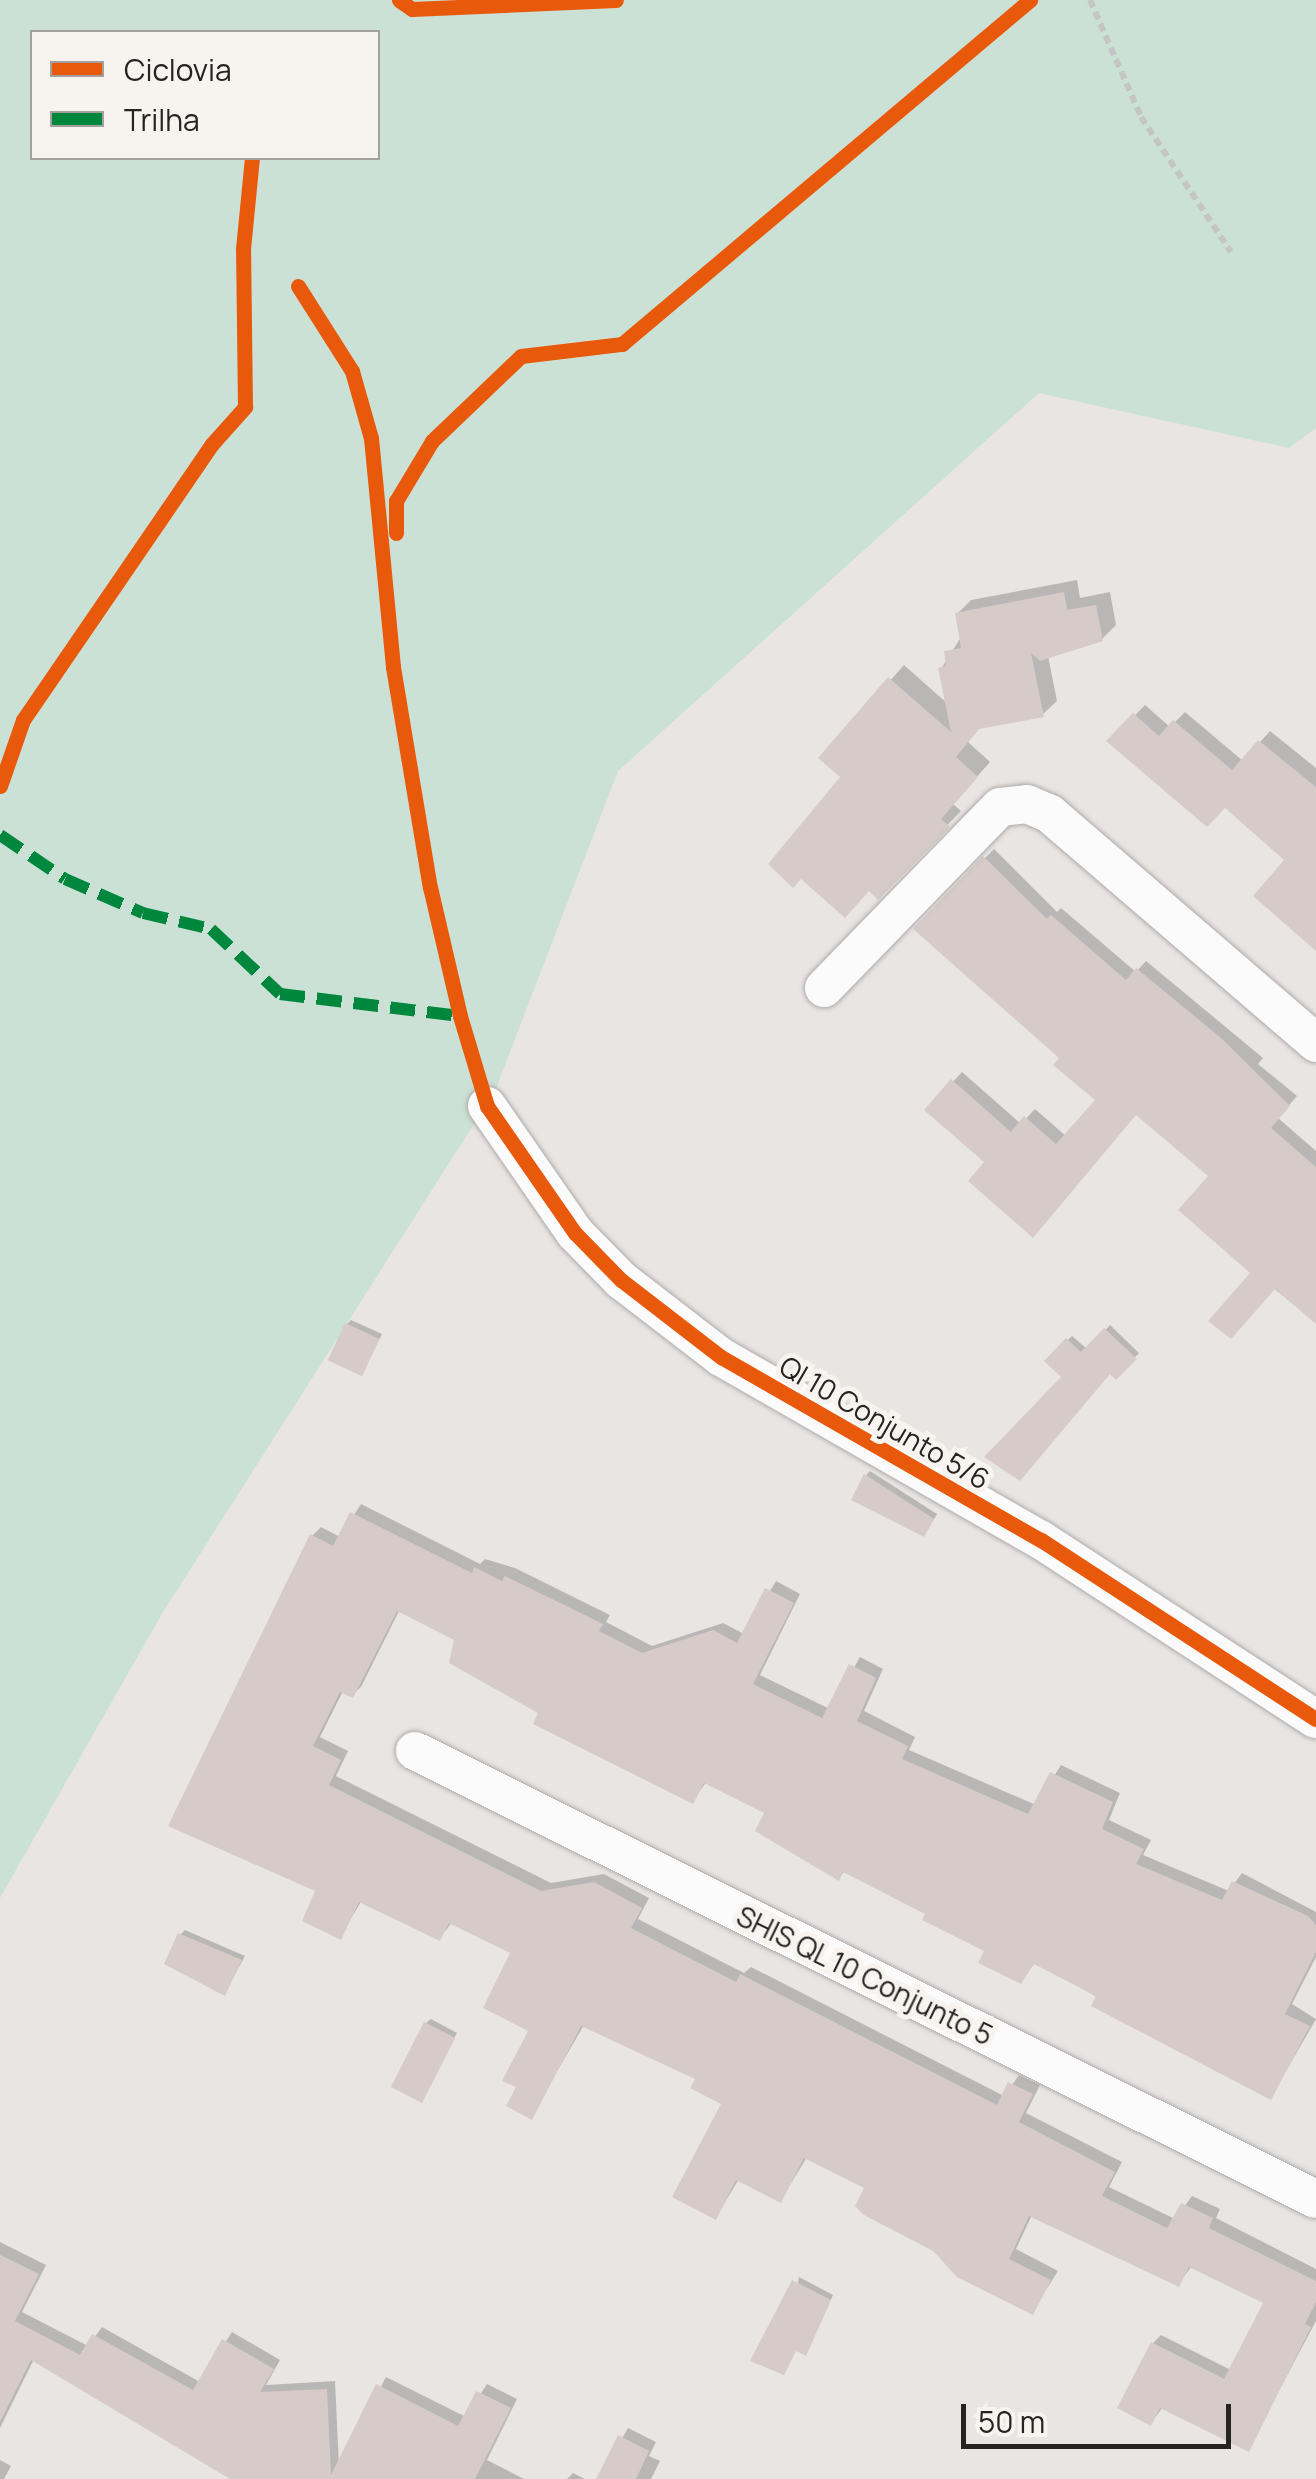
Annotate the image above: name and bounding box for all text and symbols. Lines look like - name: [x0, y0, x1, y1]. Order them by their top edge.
- legend: [30, 30, 380, 160]
- text: Ciclovia: [124, 49, 232, 90]
- text: Trilha: [124, 99, 200, 140]
- street label: QI 10 Conjunto 5/6: [774, 1348, 996, 1496]
- street label: SHIS QL 10 Conjunto 5: [731, 1898, 999, 2052]
- scale bar: [966, 2384, 1236, 2446]
- text: 50 m: [978, 2401, 1045, 2442]

